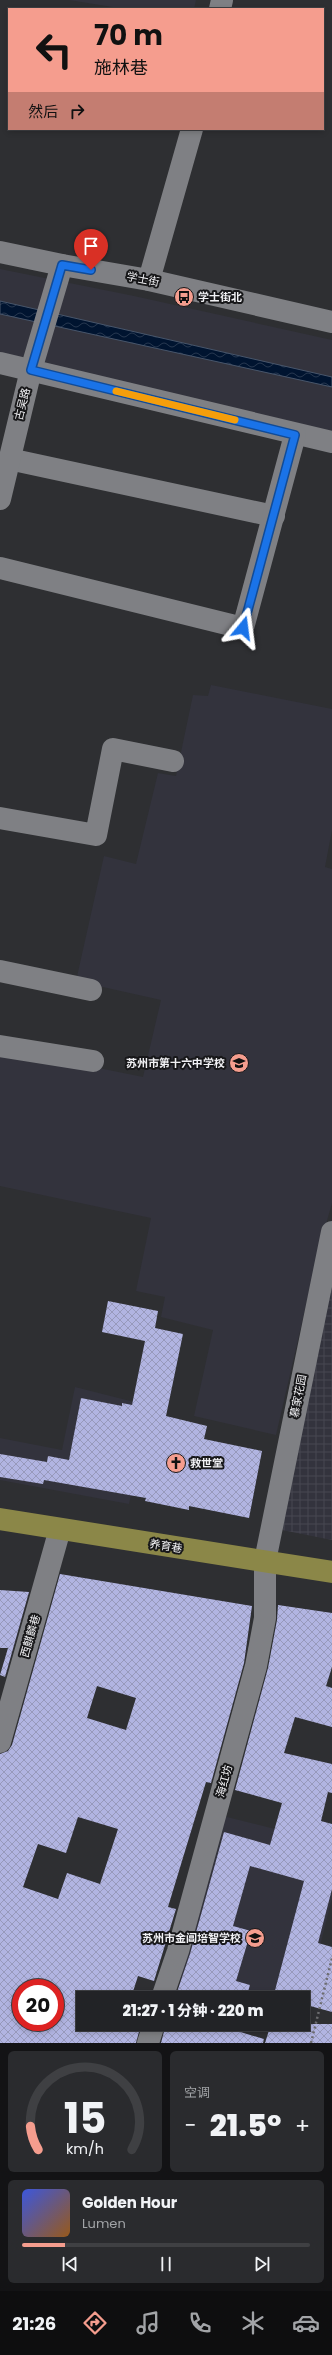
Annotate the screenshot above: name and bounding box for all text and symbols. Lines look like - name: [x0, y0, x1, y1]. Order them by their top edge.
- text: 70 m: [94, 16, 163, 55]
- icon: left: [28, 24, 80, 76]
- text: 施林巷: [94, 55, 148, 80]
- icon: right: [66, 100, 88, 122]
- text: 然后: [28, 101, 58, 122]
- pin: [74, 229, 108, 270]
- icon: arrive: [80, 235, 102, 257]
- street label: 学士街: [125, 268, 161, 290]
- bus stop icon: 学士街北: [173, 286, 195, 308]
- place label: 学士街北: [198, 289, 242, 305]
- street label: 古吴路: [10, 386, 34, 422]
- position arrow: [222, 607, 264, 649]
- school or university icon: 苏州市第十六中学校: [228, 1052, 250, 1074]
- place label: 苏州市第十六中学校: [126, 1055, 225, 1071]
- street label: 慕家花园: [286, 1373, 310, 1419]
- church icon: 救世堂: [165, 1452, 187, 1474]
- place label: 救世堂: [190, 1455, 223, 1471]
- street label: 养育巷: [148, 1536, 184, 1556]
- street label: 西麒麟巷: [16, 1613, 44, 1659]
- street label: 海红坊: [212, 1763, 236, 1799]
- school or university icon: 苏州市金阊培智学校: [244, 1927, 266, 1949]
- place label: 苏州市金阊培智学校: [142, 1930, 241, 1946]
- speed limit sign: 20: [12, 1979, 64, 2031]
- text: 21:27 · 1 分钟 · 220 m: [123, 2000, 263, 2021]
- text: 空调: [184, 2083, 210, 2102]
- text: 15: [64, 2088, 106, 2147]
- text: 21.5°: [210, 2104, 281, 2147]
- text: −: [184, 2110, 196, 2141]
- text: +: [295, 2110, 310, 2141]
- text: km/h: [66, 2138, 104, 2158]
- text: Golden Hour: [82, 2192, 177, 2213]
- text: Lumen: [82, 2214, 126, 2233]
- icon: previous: [59, 2253, 81, 2275]
- icon: pause: [155, 2253, 177, 2275]
- icon: next: [251, 2253, 273, 2275]
- icon: directions: [81, 2309, 109, 2337]
- icon: music: [134, 2309, 162, 2337]
- icon: phone: [186, 2309, 214, 2337]
- icon: climate: [239, 2309, 267, 2337]
- icon: car: [292, 2309, 320, 2337]
- text: 21:26: [12, 2311, 56, 2336]

